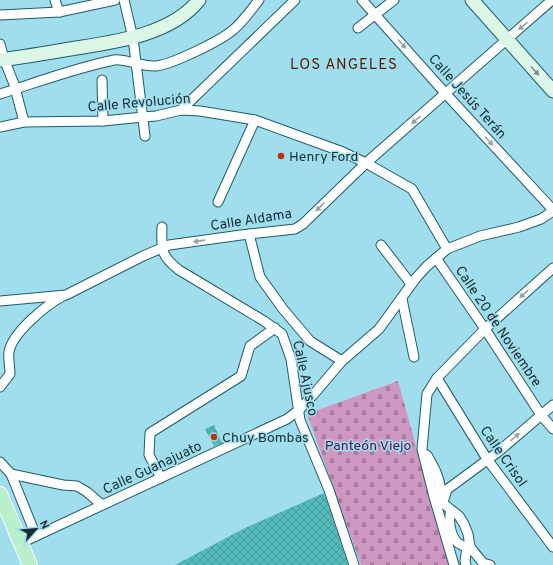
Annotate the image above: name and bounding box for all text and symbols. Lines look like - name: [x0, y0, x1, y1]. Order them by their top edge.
- one-way arrow: [518, 21, 528, 30]
- one-way arrow: [397, 39, 407, 49]
- street label: Calle Jesús Terán: [424, 51, 510, 143]
- district label: LOS ANGELES: [290, 56, 398, 75]
- one-way arrow: [530, 66, 540, 76]
- street label: Calle Revolución: [87, 91, 191, 116]
- one-way arrow: [411, 115, 421, 124]
- one-way arrow: [484, 135, 493, 146]
- place label: Henry Ford: [289, 149, 358, 166]
- marker: Henry Ford: [276, 151, 286, 161]
- one-way arrow: [315, 203, 325, 212]
- street label: Calle Aldama: [209, 206, 293, 235]
- one-way arrow: [193, 238, 205, 244]
- street label: Calle 20 de Noviembre: [451, 263, 545, 391]
- one-way arrow: [519, 289, 529, 299]
- street label: Calle Ajusco: [288, 339, 321, 418]
- street label: Calle Crisol: [476, 423, 530, 491]
- place label: Chuy Bombas: [222, 430, 309, 447]
- marker: Chuy Bombas: [209, 432, 219, 442]
- one-way arrow: [509, 433, 520, 442]
- street label: Calle Guanajuato: [100, 438, 205, 499]
- park label: Panteón Viejo: [325, 438, 412, 455]
- north arrow: [16, 509, 56, 549]
- text: N: [36, 518, 52, 532]

